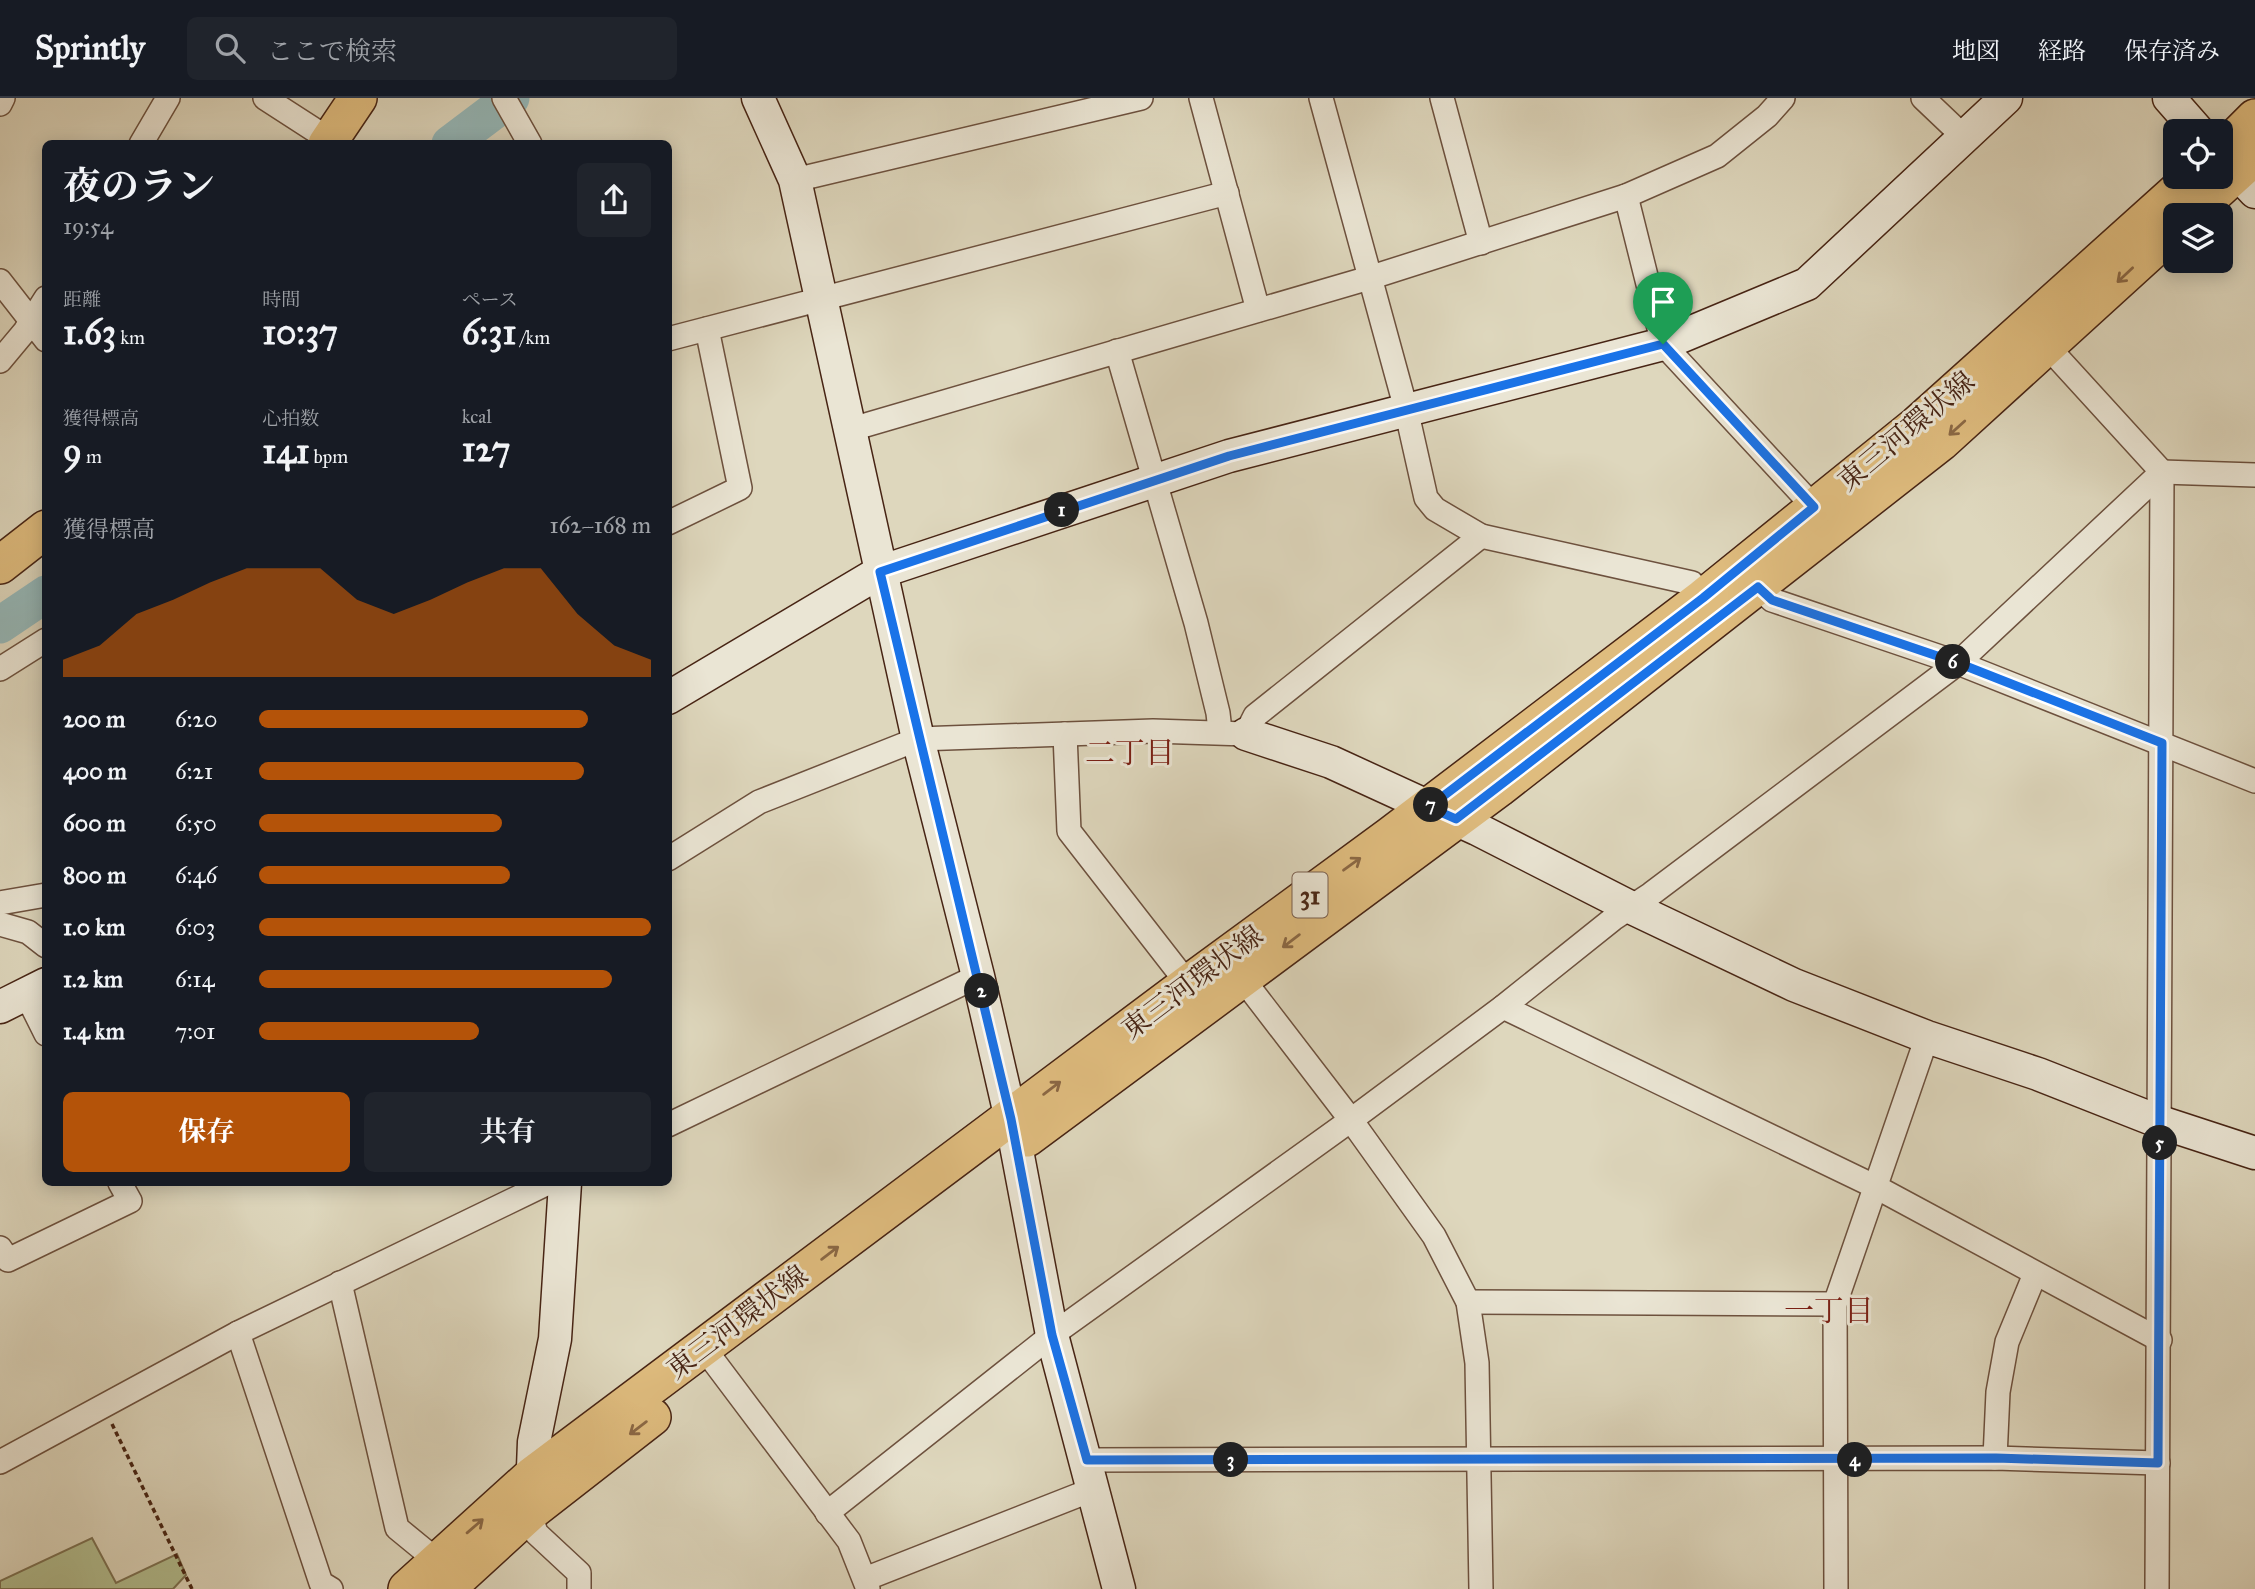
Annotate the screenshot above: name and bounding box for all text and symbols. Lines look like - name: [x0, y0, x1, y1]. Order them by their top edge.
- search box: [187, 17, 677, 80]
- text: Sprintly: [35, 28, 145, 68]
- icon: search: [211, 29, 249, 67]
- text: ここで検索: [267, 35, 397, 67]
- text: 地図: [1952, 36, 2000, 66]
- text: 経路: [2038, 36, 2086, 66]
- text: 保存済み: [2124, 36, 2220, 66]
- map controls: [2163, 119, 2233, 273]
- button: locate: [2163, 119, 2233, 189]
- text: 夜のラン: [63, 163, 215, 209]
- button: share: [577, 163, 651, 237]
- button: layers: [2163, 203, 2233, 273]
- text: 19:54: [63, 212, 113, 240]
- one-way arrow: [2116, 267, 2134, 283]
- pin: [1633, 272, 1693, 344]
- icon: arrive: [1644, 283, 1682, 321]
- text: 距離: [63, 288, 101, 311]
- text: 時間: [262, 288, 300, 311]
- text: ペース: [462, 288, 518, 311]
- text: 1.63: [63, 311, 116, 354]
- text: 10:37: [262, 311, 338, 354]
- text: 6:31: [462, 311, 516, 354]
- text: km: [116, 326, 145, 349]
- text: /km: [516, 326, 550, 349]
- street label: 東三河環状線: [1830, 364, 1982, 498]
- text: kcal: [462, 405, 492, 428]
- text: 獲得標高: [63, 407, 139, 430]
- text: 心拍数: [262, 407, 319, 430]
- one-way arrow: [1949, 420, 1966, 437]
- text: 127: [462, 428, 510, 471]
- text: 9: [63, 430, 82, 473]
- text: 141: [262, 430, 309, 473]
- text: m: [82, 445, 102, 468]
- text: bpm: [309, 445, 348, 468]
- pin: 1: [1044, 492, 1080, 528]
- text: 1: [1058, 498, 1065, 521]
- text: 162–168 m: [549, 511, 651, 539]
- text: 獲得標高: [63, 515, 155, 543]
- pin: 6: [1936, 644, 1970, 680]
- text: 6: [1948, 650, 1957, 673]
- text: 200 m: [63, 705, 125, 733]
- text: 6:20: [175, 705, 217, 733]
- district label: 二丁目: [1085, 735, 1175, 771]
- text: 400 m: [63, 757, 127, 785]
- text: 6:21: [175, 757, 213, 785]
- pin: 7: [1414, 788, 1448, 822]
- text: 7: [1425, 793, 1436, 816]
- text: 600 m: [63, 809, 126, 837]
- text: 6:50: [175, 809, 217, 837]
- one-way arrow: [1342, 857, 1361, 871]
- text: 800 m: [63, 861, 126, 889]
- text: 6:46: [175, 861, 217, 889]
- road number: 31: [1292, 873, 1328, 918]
- text: 1.0 km: [63, 913, 125, 941]
- text: 6:03: [175, 913, 215, 941]
- street label: 東三河環状線: [1114, 917, 1270, 1047]
- one-way arrow: [1282, 933, 1301, 948]
- text: 1.2 km: [63, 965, 123, 993]
- text: 6:14: [175, 965, 215, 993]
- pin: 2: [964, 974, 1000, 1008]
- text: 2: [977, 979, 986, 1002]
- text: 1.4 km: [63, 1017, 125, 1045]
- text: 7:01: [175, 1017, 215, 1045]
- one-way arrow: [1042, 1080, 1060, 1095]
- button: 保存: [63, 1092, 350, 1172]
- button: 共有: [364, 1092, 651, 1172]
- pin: 5: [2142, 1126, 2178, 1160]
- text: 5: [2155, 1131, 2164, 1154]
- one-way arrow: [820, 1245, 839, 1260]
- street label: 東三河環状線: [659, 1257, 815, 1387]
- district label: 一丁目: [1784, 1293, 1874, 1329]
- one-way arrow: [629, 1421, 647, 1436]
- pin: 3: [1214, 1442, 1248, 1478]
- pin: 4: [1838, 1442, 1872, 1478]
- text: 3: [1227, 1448, 1234, 1471]
- text: 4: [1849, 1448, 1860, 1471]
- one-way arrow: [466, 1518, 484, 1534]

